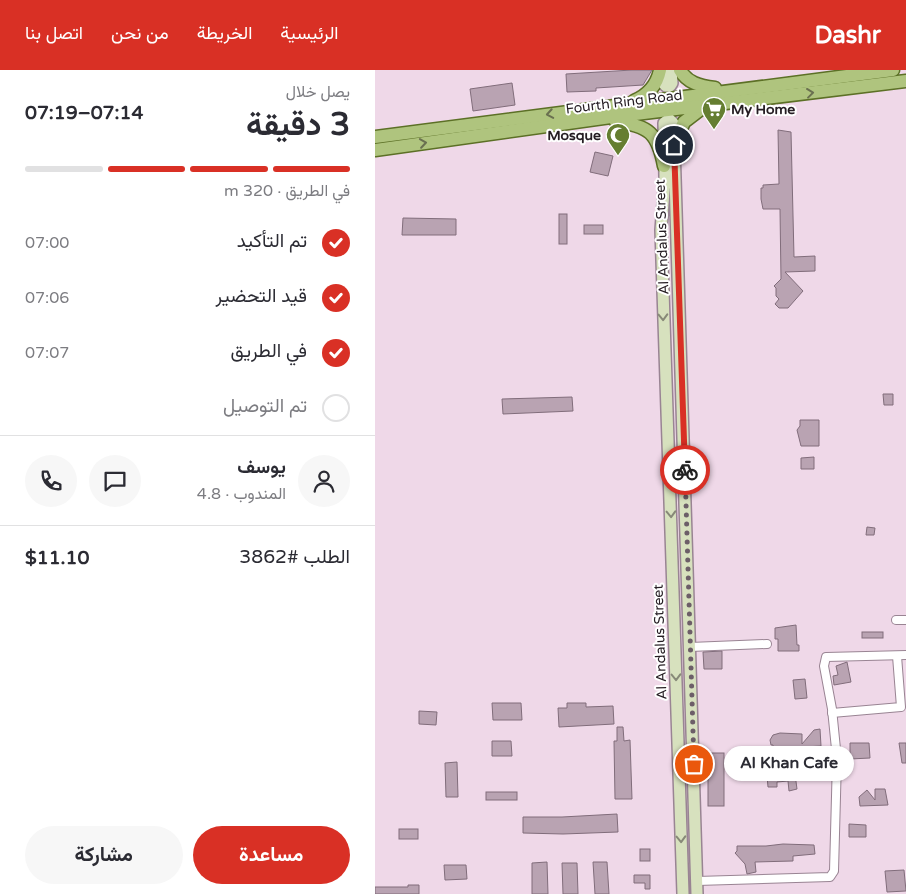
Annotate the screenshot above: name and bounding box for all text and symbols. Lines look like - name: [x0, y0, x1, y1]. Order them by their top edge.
- text: Dashr: [814, 21, 881, 50]
- text: اتصل بنا: [25, 22, 83, 44]
- text: من نحن: [111, 22, 169, 44]
- text: الخريطة: [197, 22, 252, 44]
- text: الرئيسية: [280, 22, 339, 44]
- text: يصل خلال: [286, 82, 350, 102]
- street label: Fourth Ring Road: [565, 86, 683, 118]
- one-way arrow: [806, 88, 814, 99]
- supermarket icon: My Home: [701, 96, 727, 130]
- place label: My Home: [731, 101, 795, 118]
- text: 07:14–07:19: [25, 102, 143, 124]
- text: 3 دقيقة: [246, 106, 350, 144]
- one-way arrow: [545, 109, 554, 119]
- mosque icon: Mosque: [605, 122, 631, 156]
- pin: [653, 124, 695, 166]
- place label: Mosque: [547, 127, 601, 144]
- icon: home: [660, 131, 688, 159]
- one-way arrow: [419, 139, 428, 149]
- street label: Al Andalus Street: [651, 178, 673, 295]
- text: في الطريق · 320 m: [224, 181, 350, 201]
- icon: check: [322, 229, 350, 257]
- text: تم التأكيد: [237, 230, 307, 252]
- text: 07:00: [25, 233, 69, 253]
- icon: check: [322, 284, 350, 312]
- text: قيد التحضير: [216, 285, 307, 307]
- text: 07:06: [25, 288, 69, 308]
- one-way arrow: [658, 313, 669, 321]
- icon: check: [322, 339, 350, 367]
- text: في الطريق: [230, 340, 307, 362]
- text: 07:07: [25, 343, 69, 363]
- text: تم التوصيل: [223, 395, 307, 417]
- courier: [660, 445, 710, 495]
- button: phone: [25, 455, 77, 507]
- button: chat: [89, 455, 141, 507]
- button: person: [298, 455, 350, 507]
- text: يوسف: [237, 456, 286, 478]
- icon: bike: [671, 456, 699, 484]
- text: المندوب · 4.8: [197, 484, 286, 504]
- one-way arrow: [666, 510, 676, 518]
- text: الطلب #3862: [239, 546, 350, 568]
- text: $11.10: [25, 547, 89, 569]
- street label: Al Andalus Street: [649, 583, 671, 700]
- one-way arrow: [671, 673, 682, 681]
- pin: [673, 743, 715, 785]
- callout: Al Khan Cafe: [724, 746, 854, 782]
- icon: bag: [680, 750, 708, 778]
- text: Al Khan Cafe: [740, 753, 838, 773]
- button: مشاركة: [25, 826, 183, 884]
- button: مساعدة: [193, 826, 350, 884]
- one-way arrow: [675, 835, 686, 843]

